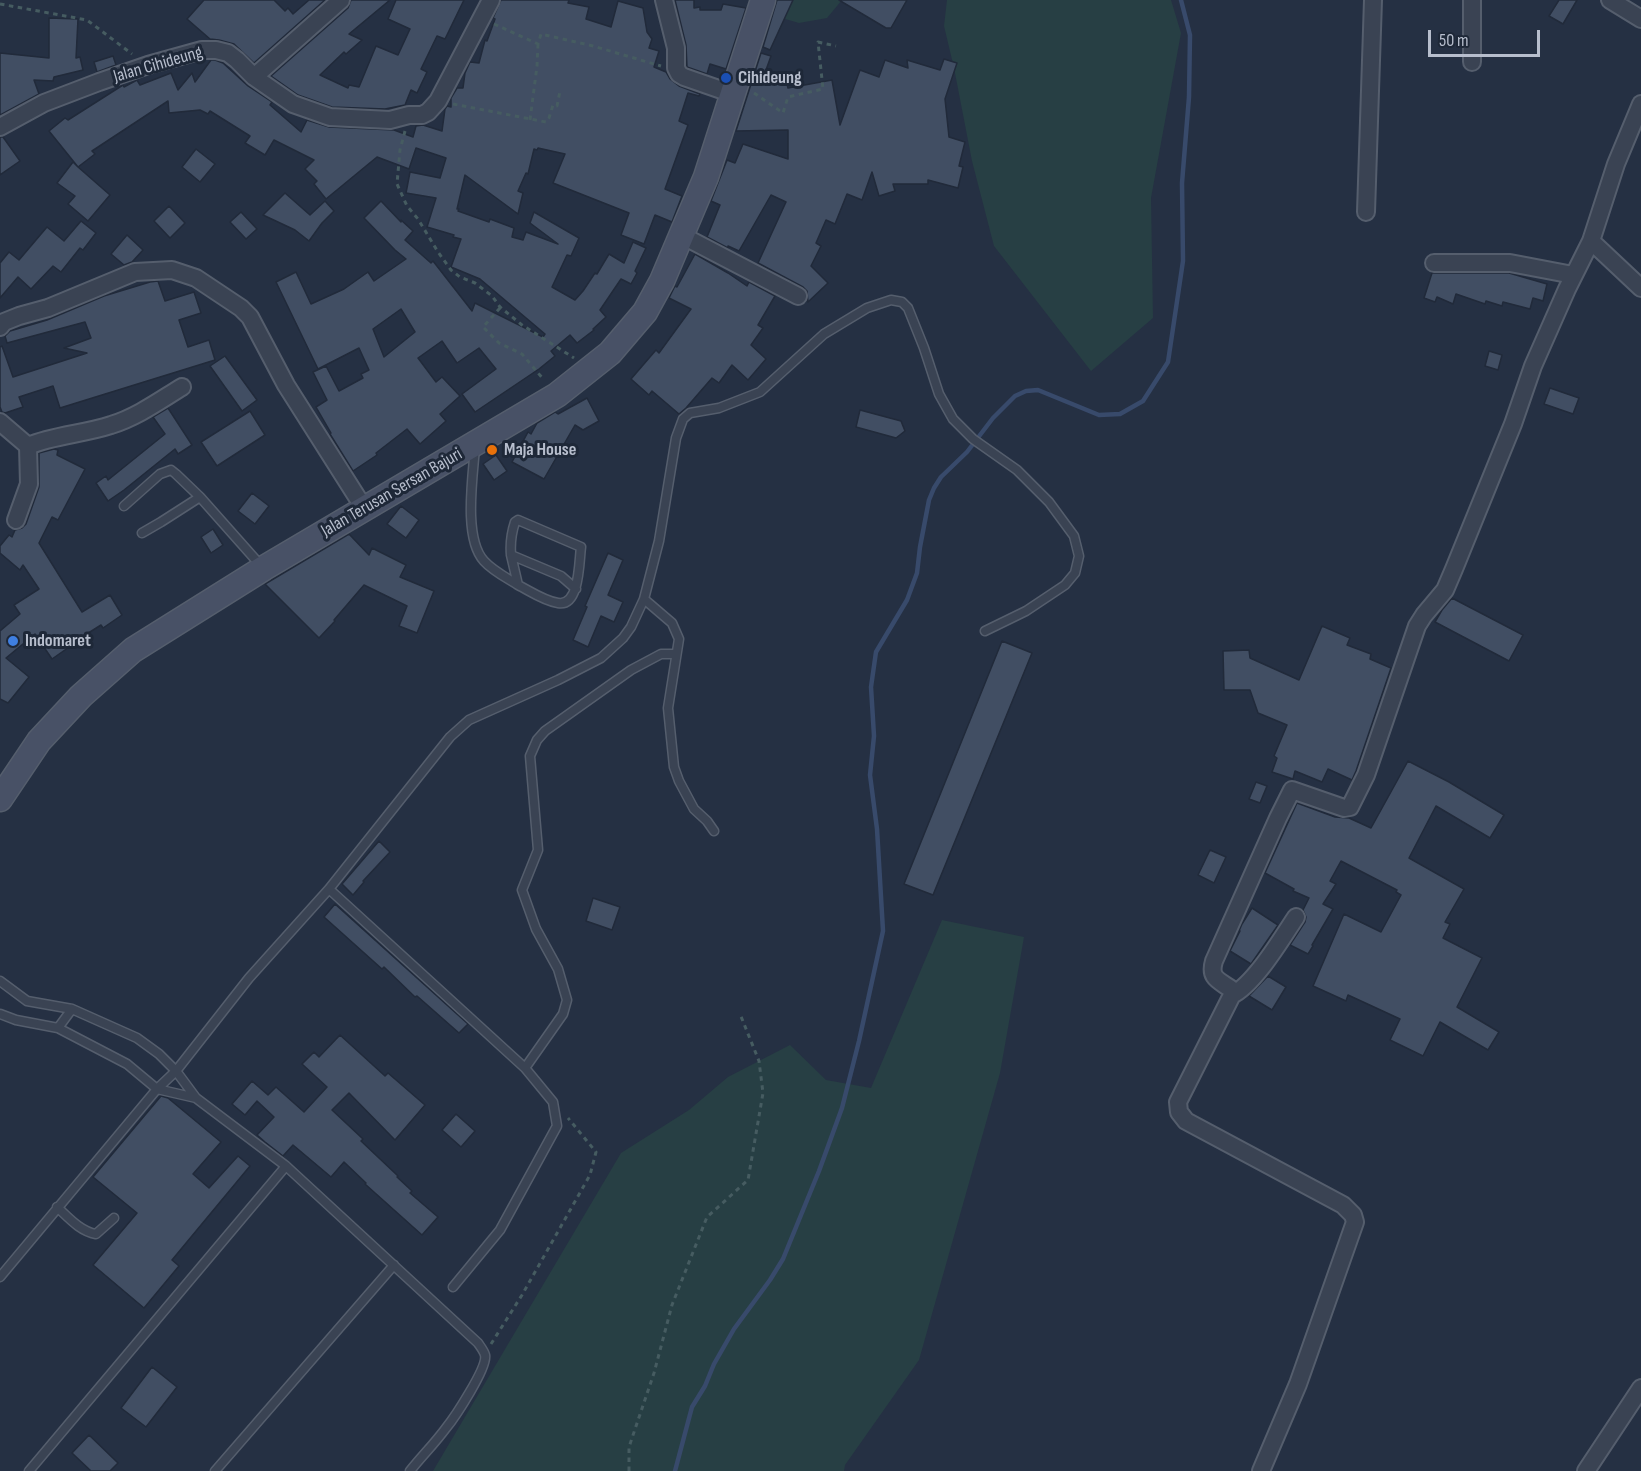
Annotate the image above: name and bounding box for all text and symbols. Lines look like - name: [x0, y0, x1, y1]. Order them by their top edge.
- scale bar: [1431, 18, 1544, 56]
- text: 50 m: [1439, 30, 1469, 51]
- street label: Jalan Cihideung: [111, 42, 205, 88]
- place label: Cihideung: [738, 67, 802, 89]
- marker: Cihideung: [719, 71, 733, 85]
- place label: Maja House: [504, 439, 576, 461]
- marker: Maja House: [485, 443, 499, 457]
- street label: Jalan Terusan Sersan Bajuri: [318, 444, 466, 542]
- place label: Indomaret: [25, 630, 91, 652]
- marker: Indomaret: [6, 634, 20, 648]

